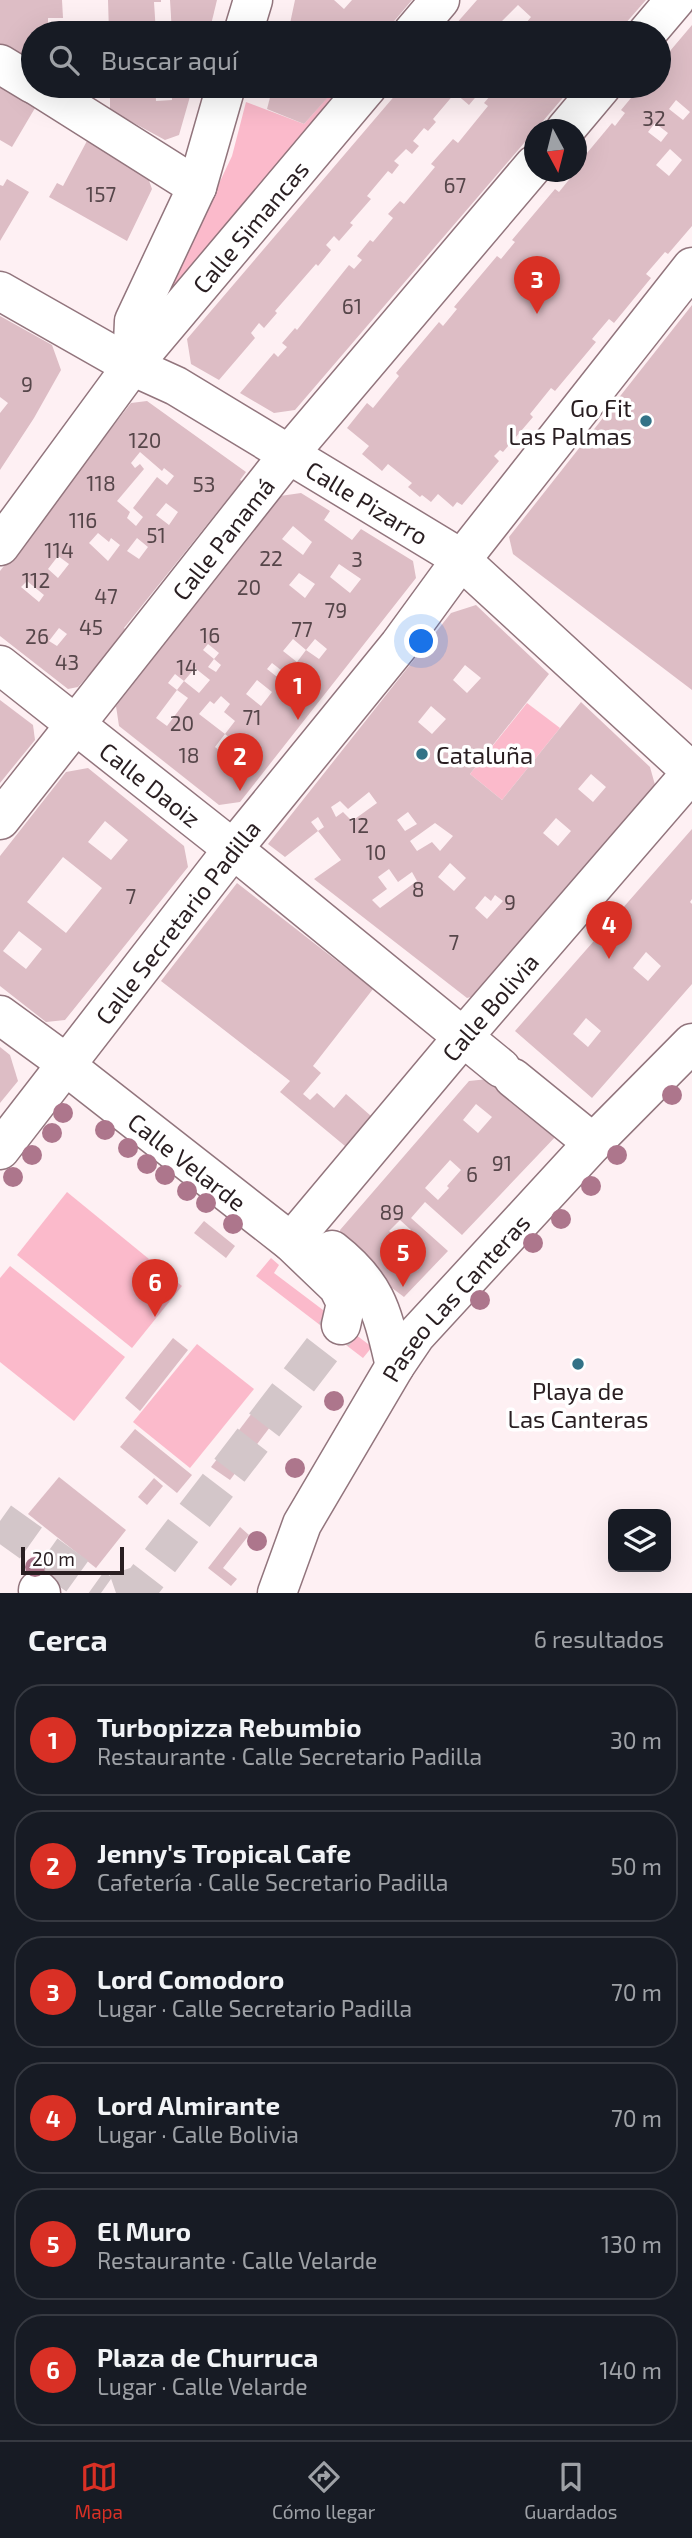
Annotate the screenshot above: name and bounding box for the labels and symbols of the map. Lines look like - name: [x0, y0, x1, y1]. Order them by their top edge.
- house number: 32: [642, 105, 666, 130]
- north arrow: [524, 119, 587, 182]
- street label: Calle Simancas: [186, 154, 314, 298]
- house number: 67: [444, 172, 467, 197]
- house number: 157: [86, 181, 116, 206]
- pin: 3: [514, 256, 560, 314]
- house number: 61: [342, 293, 362, 318]
- house number: 9: [21, 371, 33, 396]
- place label: Go Fit Las Palmas: [508, 393, 632, 450]
- marker: Go Fit Las Palmas: [638, 413, 654, 429]
- house number: 120: [129, 427, 161, 452]
- street label: Calle Pizarro: [301, 454, 434, 550]
- house number: 118: [86, 470, 116, 495]
- street label: Calle Panamá: [165, 471, 280, 605]
- house number: 53: [193, 471, 215, 496]
- house number: 116: [69, 507, 97, 532]
- house number: 51: [146, 522, 166, 547]
- house number: 114: [44, 537, 74, 562]
- house number: 22: [259, 545, 283, 570]
- house number: 3: [351, 546, 363, 571]
- house number: 112: [22, 567, 50, 592]
- house number: 20: [237, 574, 261, 599]
- house number: 47: [94, 583, 118, 608]
- house number: 79: [325, 597, 347, 622]
- house number: 45: [79, 614, 103, 639]
- house number: 77: [291, 616, 313, 641]
- house number: 16: [200, 622, 220, 647]
- house number: 26: [25, 623, 49, 648]
- your location: [404, 624, 438, 658]
- house number: 43: [55, 649, 79, 674]
- house number: 14: [176, 654, 198, 679]
- pin: 1: [275, 662, 321, 720]
- house number: 71: [242, 704, 262, 729]
- house number: 20: [170, 710, 194, 735]
- pin: 2: [217, 733, 263, 791]
- street label: Calle Daoiz: [94, 735, 207, 833]
- place label: Cataluña: [436, 740, 533, 769]
- house number: 18: [178, 742, 200, 767]
- marker: Cataluña: [414, 746, 430, 762]
- house number: 12: [349, 812, 369, 837]
- street label: Calle Secretario Padilla: [89, 814, 266, 1030]
- house number: 10: [365, 839, 387, 864]
- house number: 8: [412, 876, 424, 901]
- house number: 7: [126, 883, 137, 908]
- house number: 9: [504, 889, 516, 914]
- pin: 4: [586, 901, 632, 959]
- house number: 7: [449, 929, 460, 954]
- street label: Calle Bolivia: [435, 947, 544, 1066]
- street label: Calle Velarde: [123, 1106, 252, 1216]
- house number: 91: [492, 1150, 512, 1175]
- house number: 6: [466, 1161, 478, 1186]
- house number: 89: [380, 1199, 404, 1224]
- street label: Paseo Las Canteras: [375, 1208, 535, 1386]
- pin: 5: [380, 1229, 426, 1287]
- pin: 6: [132, 1259, 178, 1317]
- marker: Playa de Las Canteras: [570, 1356, 586, 1372]
- place label: Playa de Las Canteras: [508, 1376, 648, 1433]
- scale bar: [21, 1544, 124, 1576]

